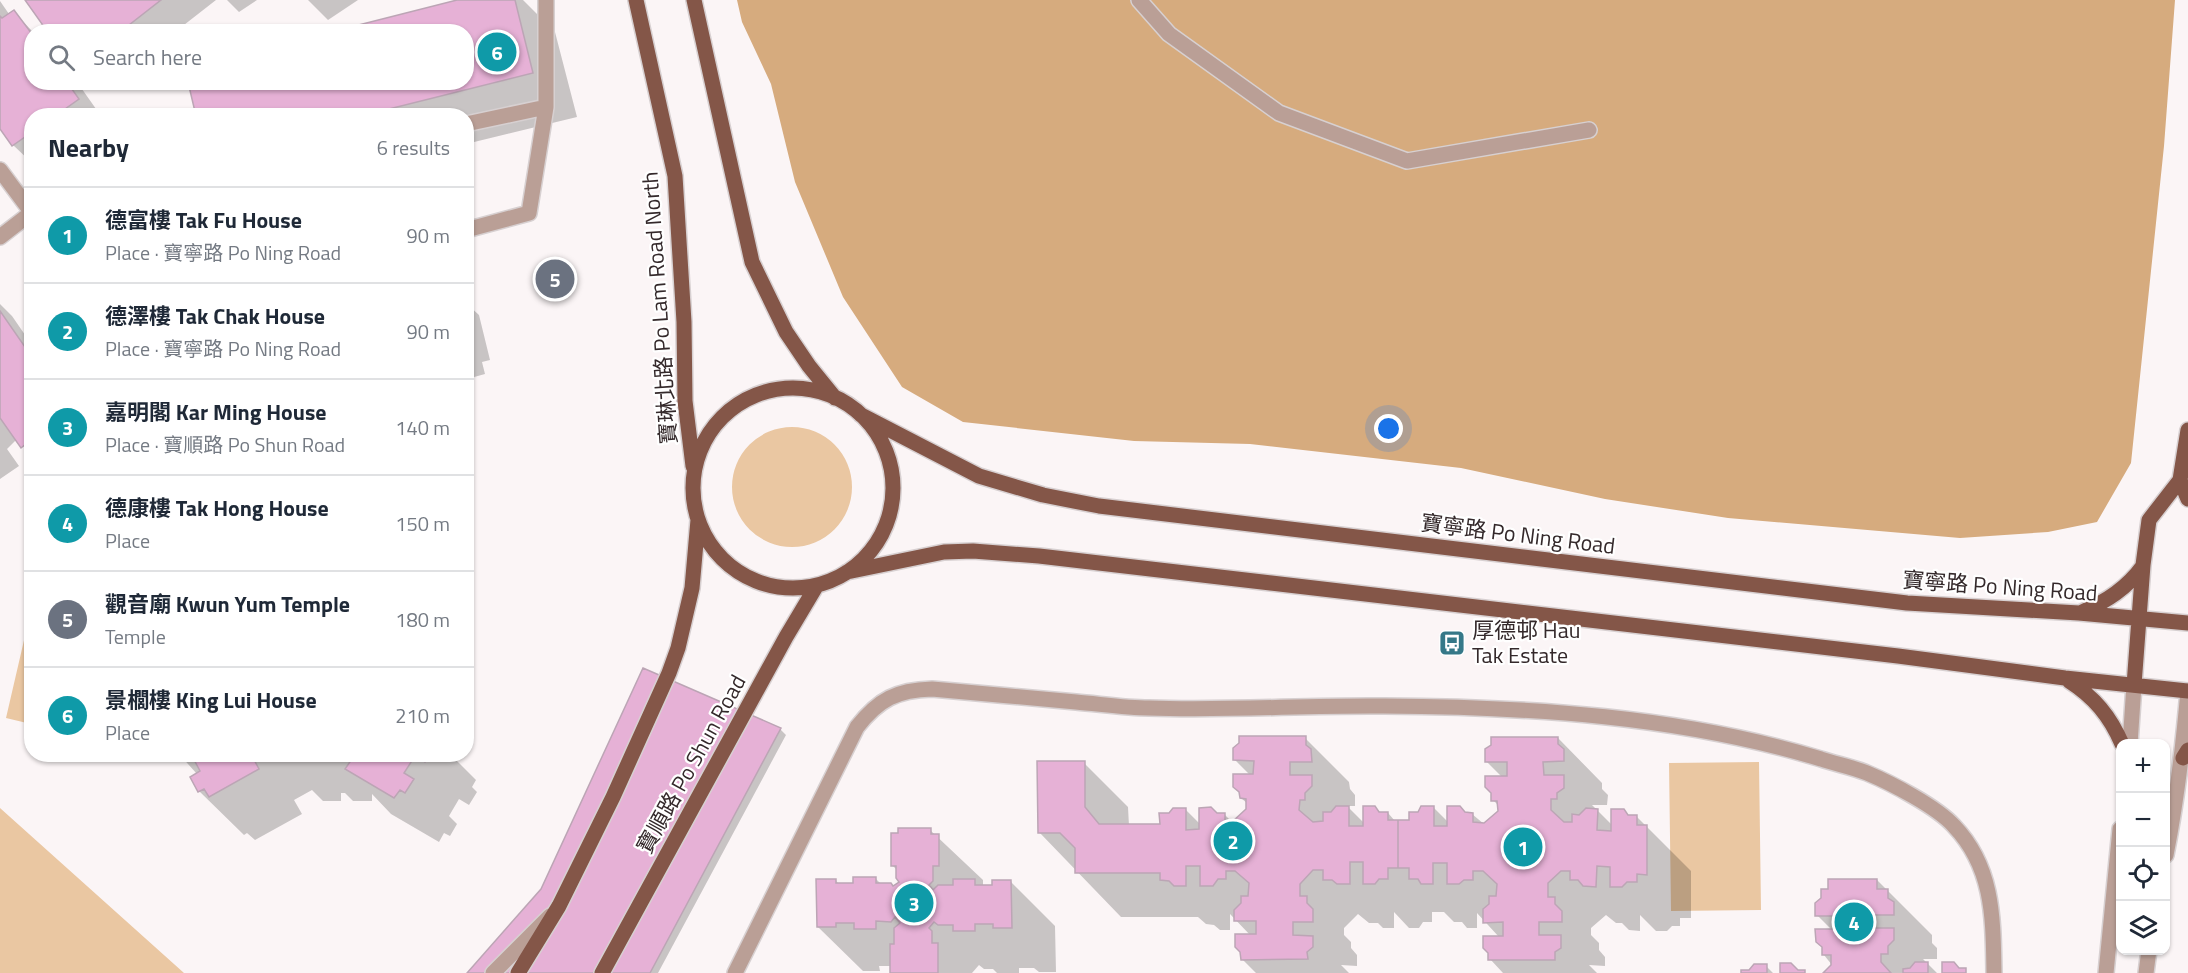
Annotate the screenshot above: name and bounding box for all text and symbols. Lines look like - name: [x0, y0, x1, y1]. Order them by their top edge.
- search box: [24, 24, 474, 90]
- pin: 6: [478, 29, 516, 74]
- text: Search here: [93, 40, 202, 74]
- icon: search: [45, 41, 78, 74]
- text: Nearby: [48, 128, 129, 167]
- text: 6 results: [377, 132, 450, 163]
- street label: 寶琳北路 Po Lam Road North: [633, 171, 685, 445]
- text: 德富樓 Tak Fu House: [105, 203, 302, 237]
- text: 1: [62, 220, 73, 251]
- text: 90 m: [406, 220, 450, 251]
- text: Place · 寶寧路 Po Ning Road: [105, 237, 341, 268]
- pin: 5: [536, 256, 574, 302]
- text: 德澤樓 Tak Chak House: [105, 299, 325, 333]
- text: 2: [62, 316, 73, 347]
- text: 90 m: [406, 316, 450, 347]
- text: Place · 寶寧路 Po Ning Road: [105, 333, 341, 364]
- text: 嘉明閣 Kar Ming House: [105, 395, 327, 429]
- text: 3: [62, 412, 73, 443]
- text: 140 m: [395, 412, 450, 443]
- your location: [1374, 414, 1403, 443]
- text: Place · 寶順路 Po Shun Road: [105, 429, 345, 460]
- text: 德康樓 Tak Hong House: [105, 491, 329, 525]
- street label: 寶寧路 Po Ning Road: [1419, 505, 1617, 563]
- text: 4: [62, 508, 73, 539]
- text: 150 m: [395, 508, 450, 539]
- text: Place: [105, 525, 150, 556]
- street label: 寶寧路 Po Ning Road: [1901, 562, 2099, 610]
- text: 觀音廟 Kwun Yum Temple: [105, 587, 350, 621]
- text: 5: [62, 604, 73, 635]
- text: 180 m: [395, 604, 450, 635]
- place label: 厚德邨 Hau Tak Estate: [1472, 613, 1580, 672]
- text: Temple: [105, 621, 166, 652]
- bus stop icon: 厚德邨 Hau Tak Estate: [1437, 628, 1467, 658]
- street label: 寶順路 Po Shun Road: [628, 668, 754, 860]
- text: 景櫚樓 King Lui House: [105, 683, 317, 717]
- text: 6: [62, 700, 73, 731]
- text: 210 m: [395, 700, 450, 731]
- text: Place: [105, 717, 150, 748]
- map controls: [2116, 739, 2170, 955]
- button: +: [2116, 739, 2170, 793]
- button: −: [2116, 793, 2170, 847]
- pin: 2: [1214, 818, 1252, 864]
- pin: 1: [1504, 824, 1543, 870]
- button: locate: [2116, 847, 2170, 901]
- pin: 3: [894, 880, 934, 926]
- pin: 4: [1834, 900, 1874, 944]
- button: layers: [2116, 901, 2170, 955]

